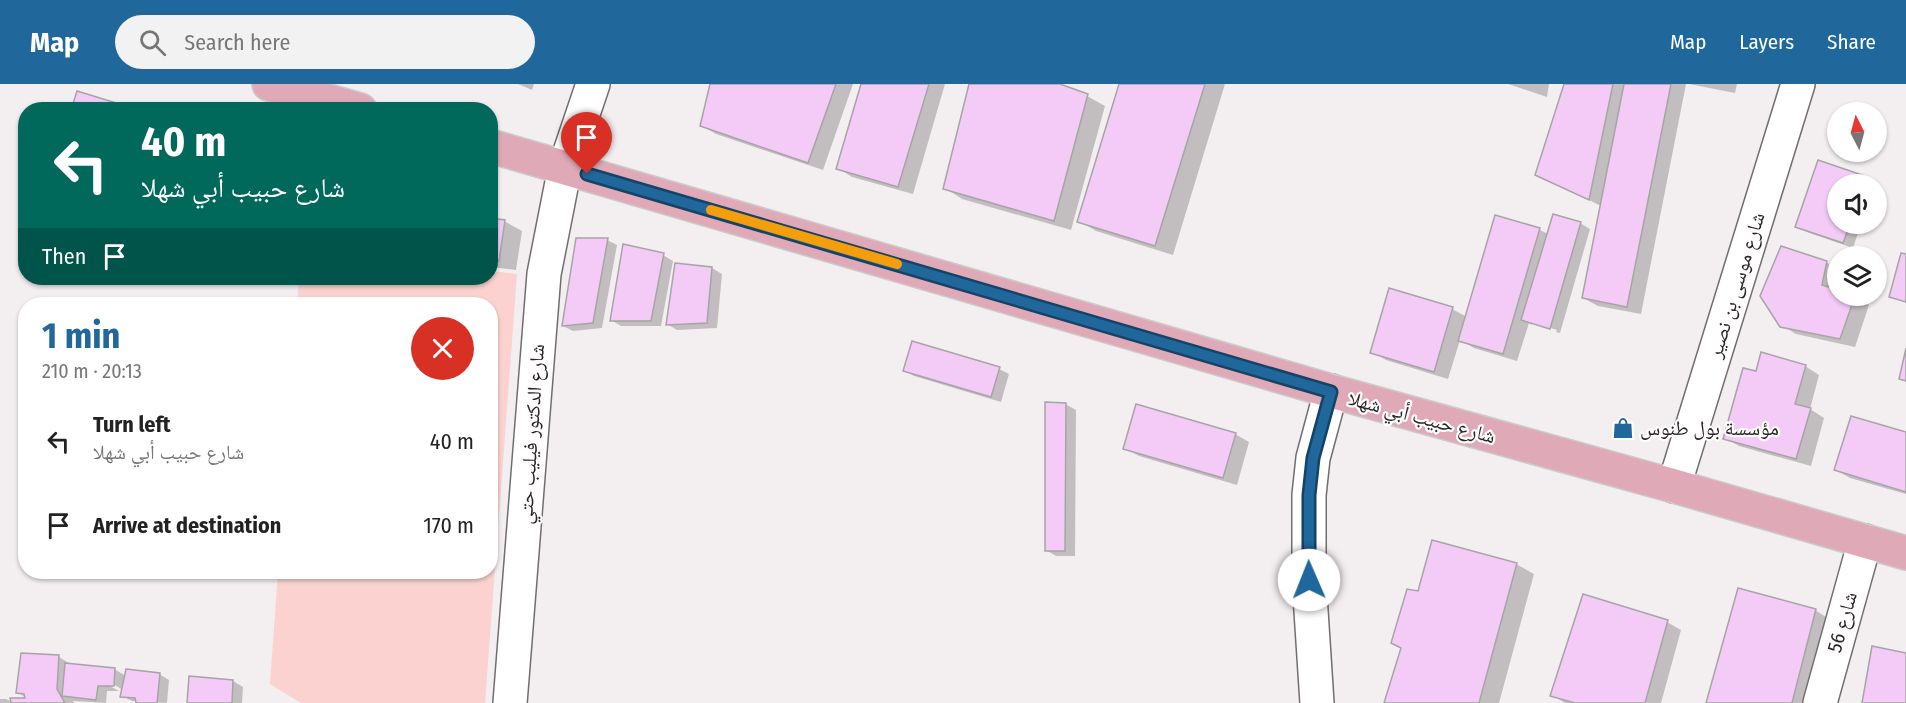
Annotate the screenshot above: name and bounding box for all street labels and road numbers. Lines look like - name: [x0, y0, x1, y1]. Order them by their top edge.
- street label: شارع موسى بن نصير: [1702, 209, 1771, 362]
- street label: شارع الدكتور فيليب حتي: [513, 343, 553, 525]
- street label: شارع حبيب أبي شهلا: [1345, 386, 1498, 452]
- street label: شارع 56: [1822, 589, 1863, 655]

